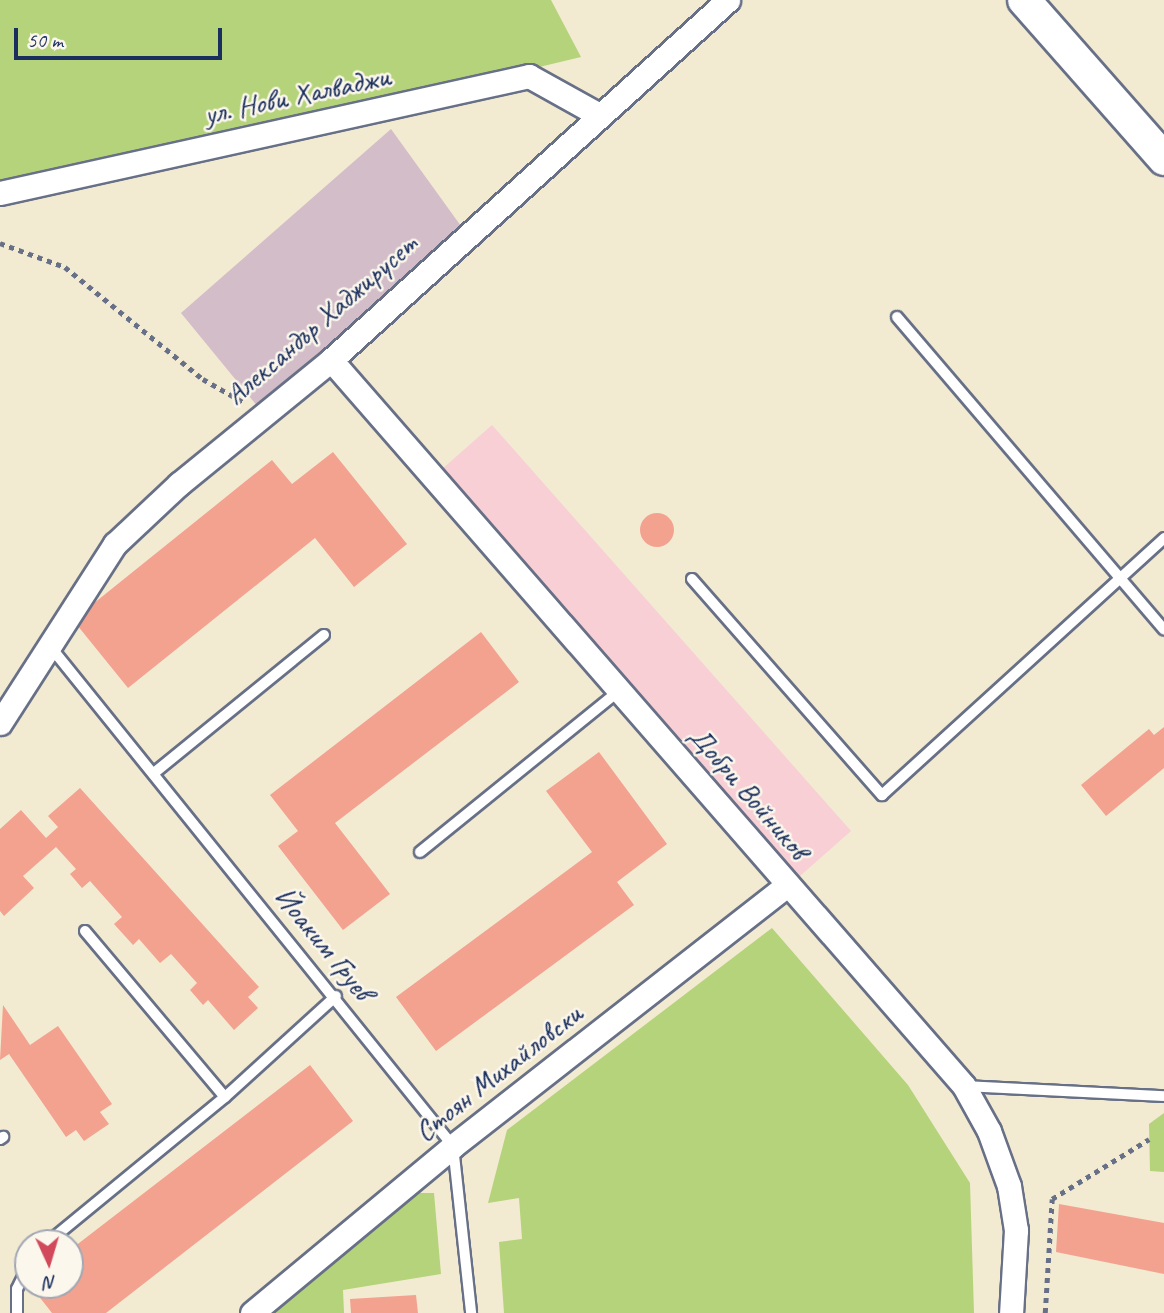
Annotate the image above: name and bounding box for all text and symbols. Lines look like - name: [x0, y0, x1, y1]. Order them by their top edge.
- scale bar: [18, 14, 226, 58]
- text: 50 m: [27, 27, 63, 53]
- street label: ул. Нови Халваджи: [201, 58, 393, 132]
- street label: Александър Хаджирусет: [216, 224, 426, 414]
- street label: Добри Войников: [681, 717, 817, 867]
- street label: Йоаким Груев: [268, 879, 380, 1007]
- street label: Стоян Михайловски: [407, 995, 589, 1149]
- north arrow: [14, 1229, 84, 1299]
- text: N: [44, 1271, 57, 1295]

